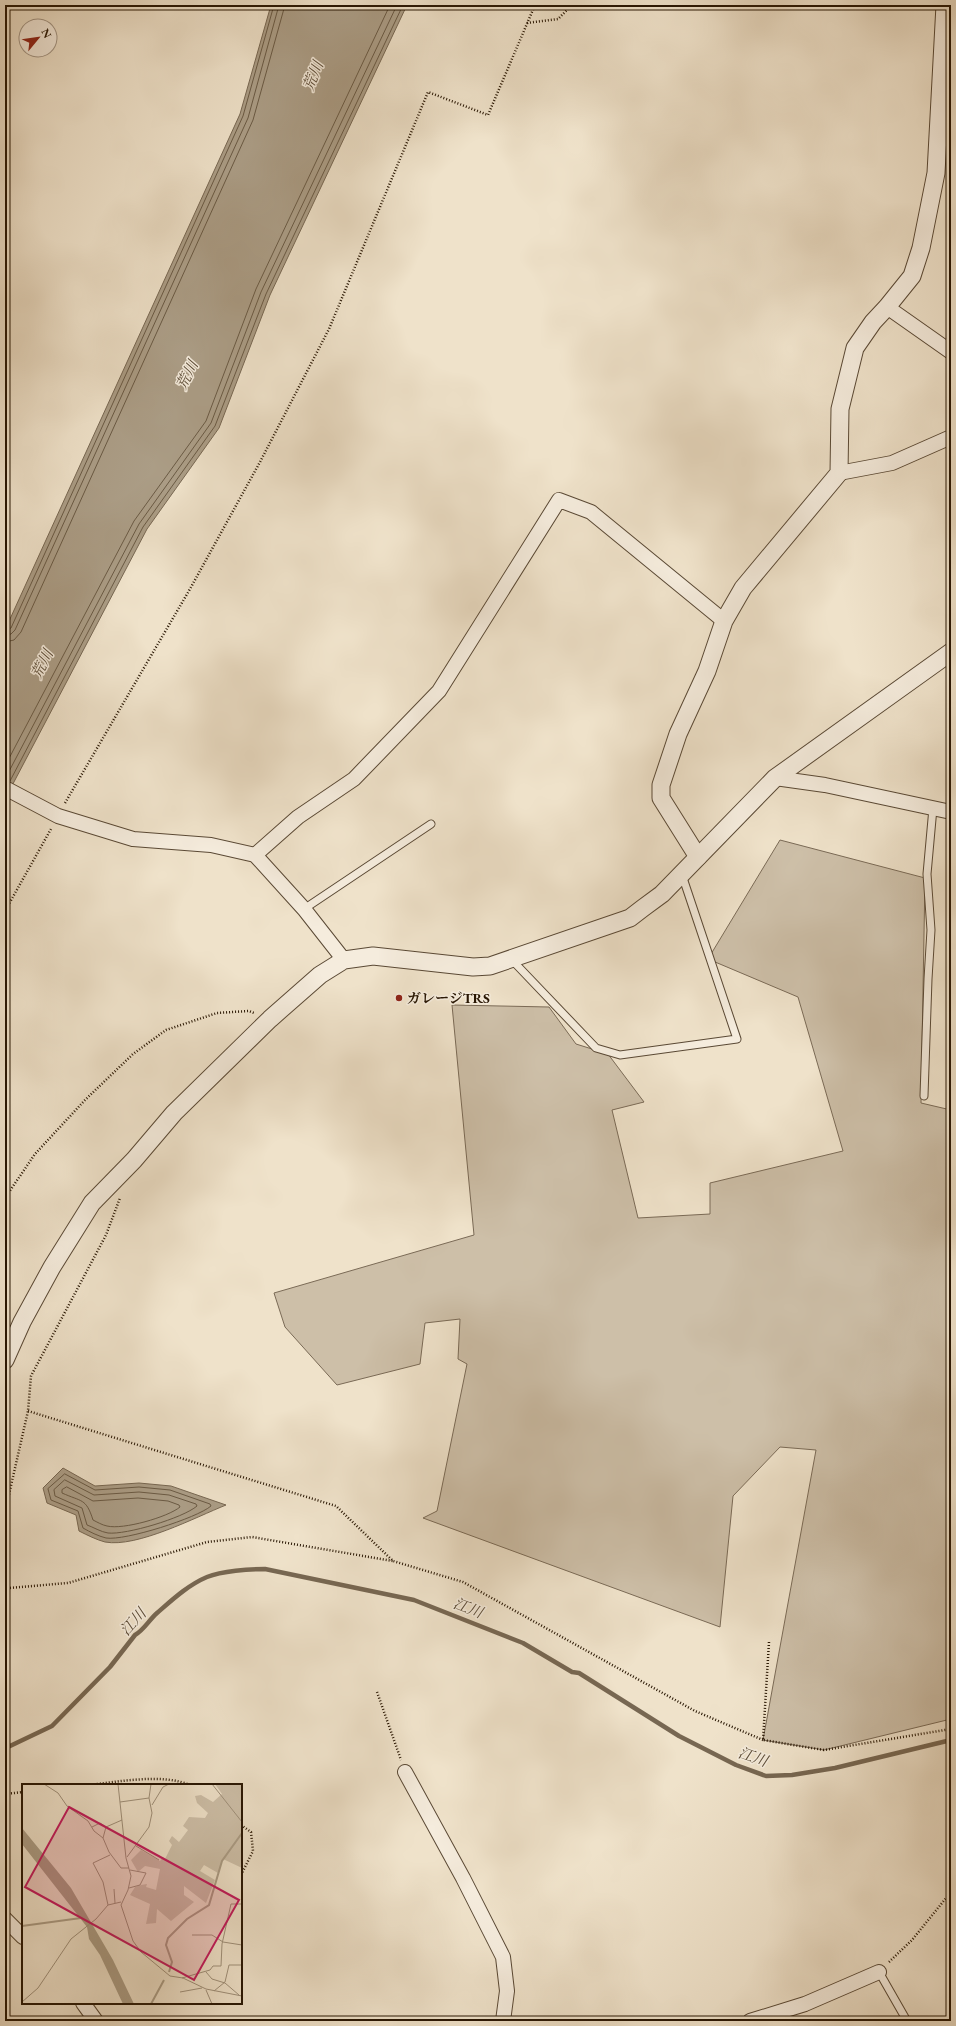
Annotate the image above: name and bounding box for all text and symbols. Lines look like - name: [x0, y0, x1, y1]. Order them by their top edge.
- north arrow: [18, 18, 58, 58]
- text: N: [38, 26, 55, 41]
- water label: 荒川: [298, 56, 328, 93]
- water label: 荒川: [171, 355, 203, 392]
- water label: 荒川: [26, 644, 58, 681]
- place label: ガレージTRS: [407, 989, 490, 1007]
- marker: ガレージTRS: [394, 993, 404, 1003]
- water label: 江川: [451, 1593, 487, 1622]
- water label: 江川: [116, 1603, 151, 1639]
- water label: 江川: [736, 1743, 772, 1771]
- inset map: [22, 1784, 242, 2004]

